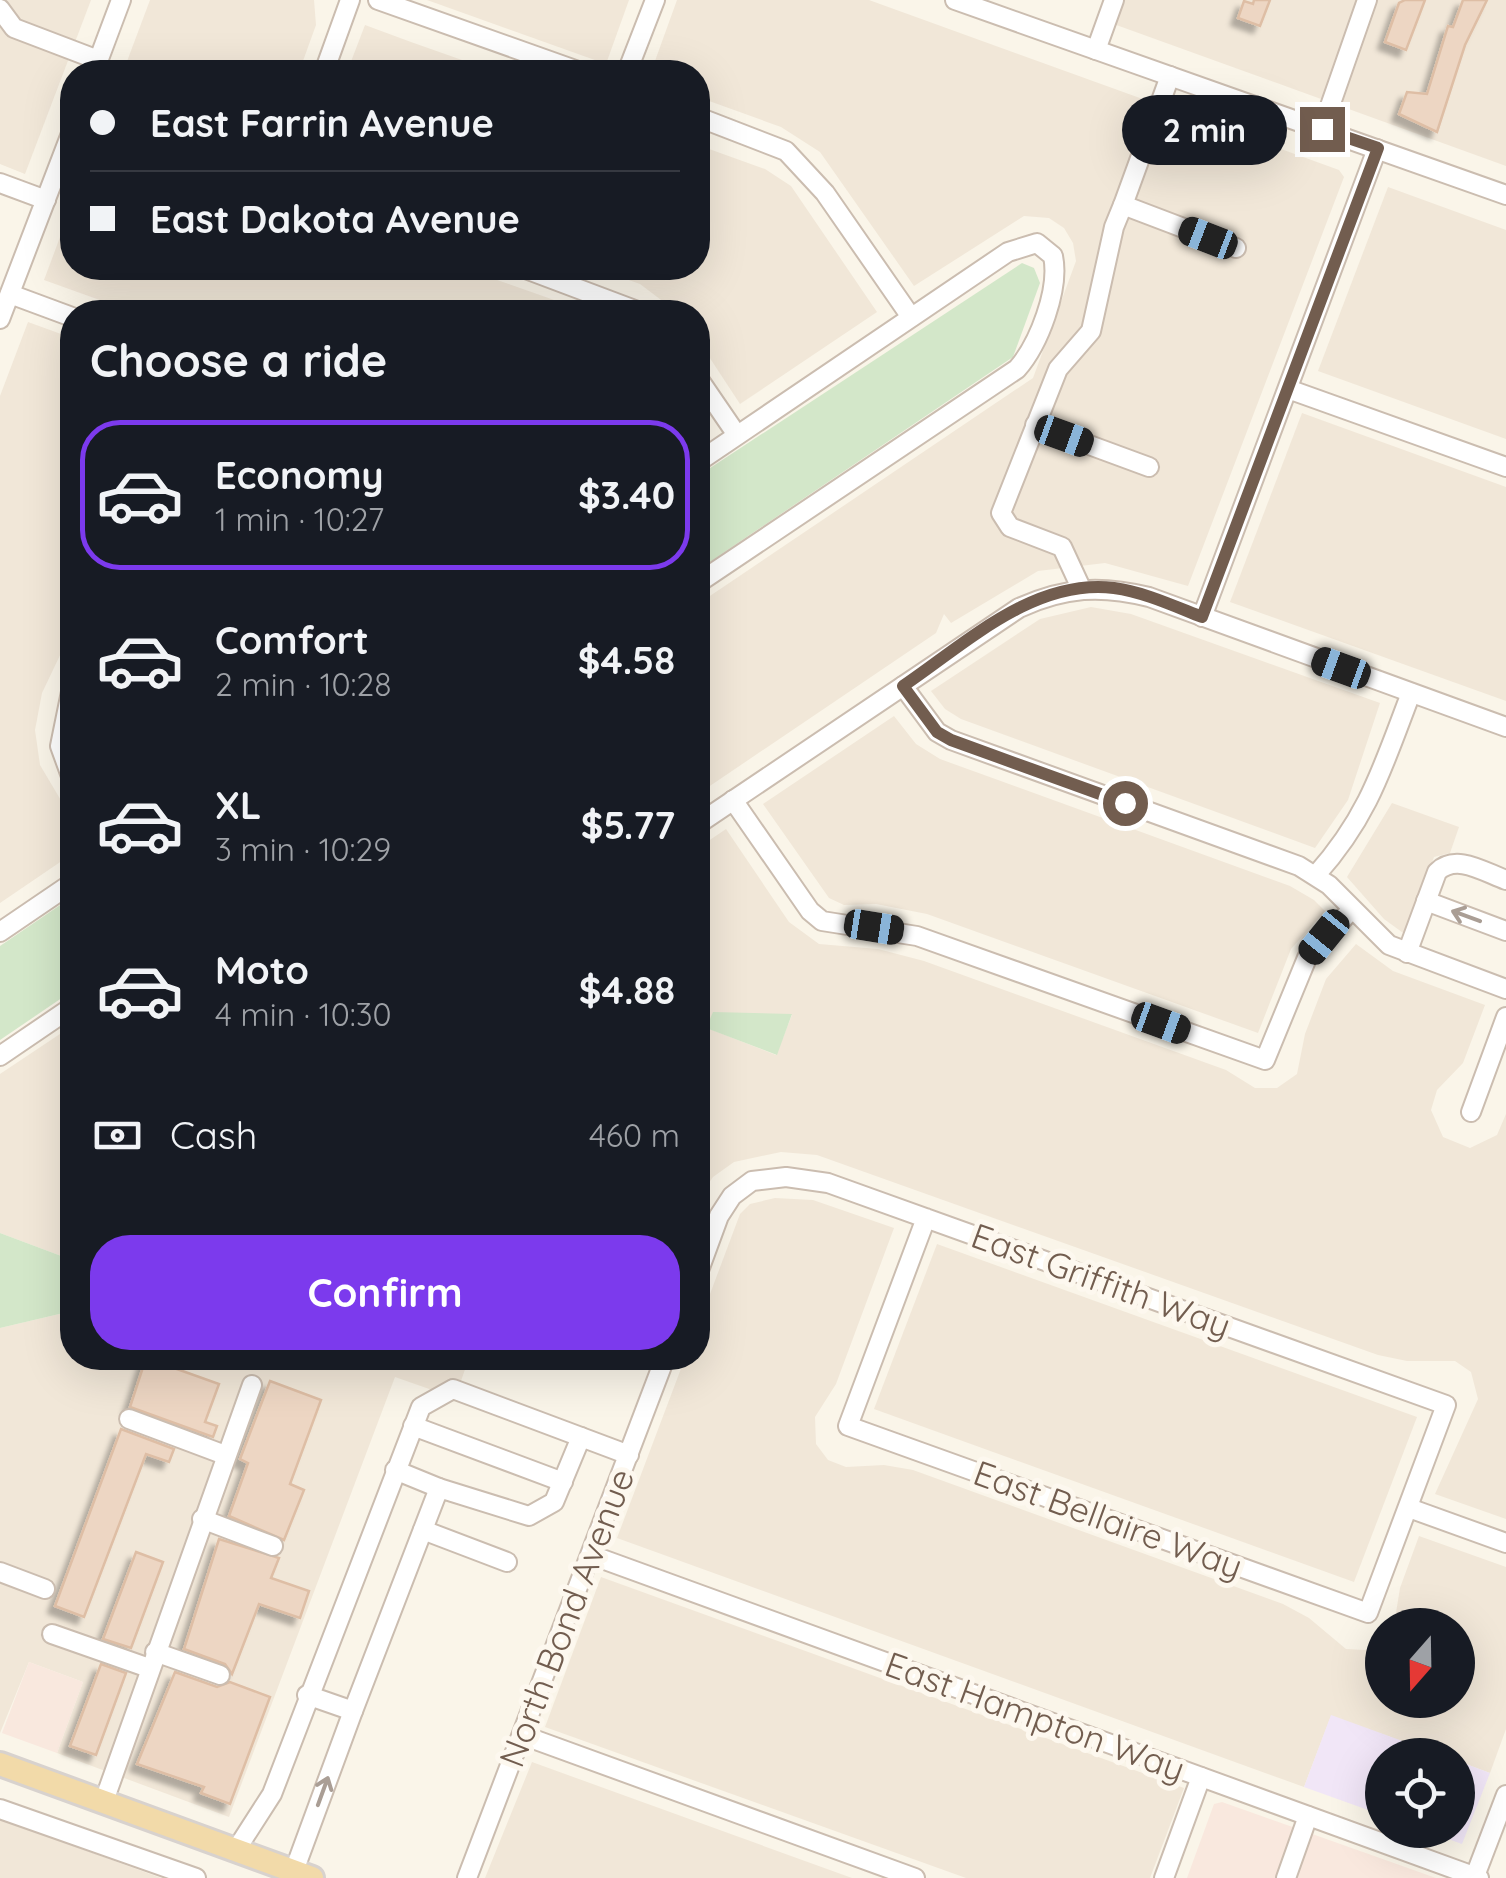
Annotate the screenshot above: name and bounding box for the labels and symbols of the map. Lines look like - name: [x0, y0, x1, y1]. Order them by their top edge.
- callout: 2 min: [1122, 94, 1287, 164]
- route end: [1300, 107, 1345, 152]
- car: [1175, 213, 1241, 263]
- car: [1031, 412, 1097, 460]
- car: [1308, 644, 1374, 692]
- route start: [1103, 781, 1148, 826]
- car: [1293, 904, 1355, 970]
- one-way arrow: [1452, 906, 1483, 924]
- car: [842, 907, 906, 947]
- car: [1128, 999, 1194, 1047]
- street label: East Griffith Way: [966, 1213, 1237, 1347]
- street label: East Bellaire Way: [968, 1450, 1249, 1588]
- street label: North Bond Avenue: [489, 1462, 643, 1773]
- north arrow: [1365, 1608, 1475, 1718]
- street label: East Hampton Way: [880, 1641, 1191, 1791]
- one-way arrow: [315, 1777, 333, 1808]

